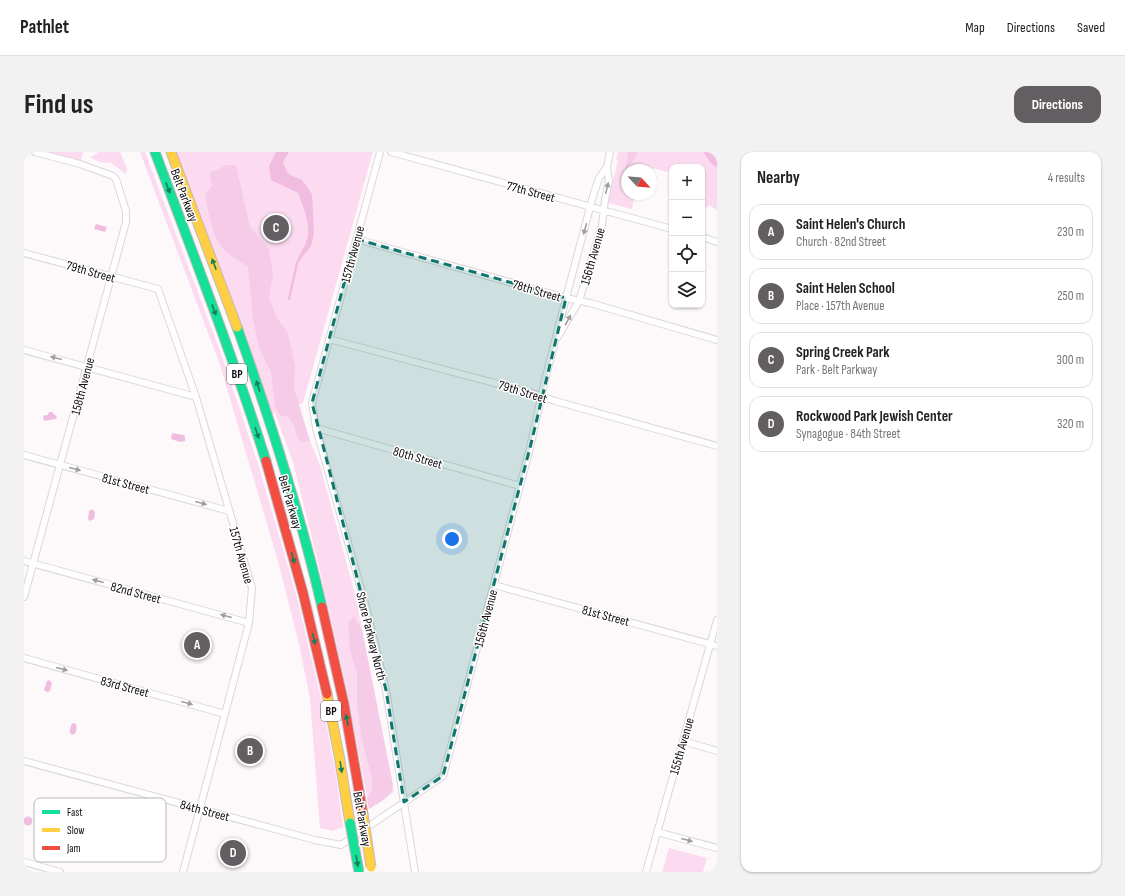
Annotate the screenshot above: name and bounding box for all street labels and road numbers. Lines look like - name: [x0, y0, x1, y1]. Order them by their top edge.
- street label: Belt Parkway: [167, 167, 201, 224]
- street label: 77th Street: [505, 178, 557, 206]
- street label: 157th Avenue: [338, 224, 368, 285]
- street label: 156th Avenue: [577, 226, 609, 287]
- street label: 79th Street: [64, 257, 117, 287]
- street label: 78th Street: [511, 276, 563, 306]
- street label: 158th Avenue: [68, 356, 98, 417]
- road number: BP: [227, 364, 247, 384]
- street label: 79th Street: [496, 377, 549, 407]
- street label: 80th Street: [391, 443, 444, 473]
- street label: 81st Street: [100, 470, 151, 498]
- street label: Belt Parkway: [275, 473, 305, 531]
- street label: 157th Avenue: [225, 525, 257, 586]
- street label: 82nd Street: [109, 579, 163, 607]
- street label: 156th Avenue: [471, 588, 501, 649]
- street label: Shore Parkway North: [352, 590, 390, 682]
- street label: 81st Street: [580, 602, 631, 630]
- street label: 83rd Street: [99, 673, 151, 701]
- road number: BP: [321, 701, 341, 721]
- street label: 155th Avenue: [666, 716, 698, 777]
- street label: Belt Parkway: [349, 790, 375, 848]
- street label: 84th Street: [178, 797, 231, 825]

